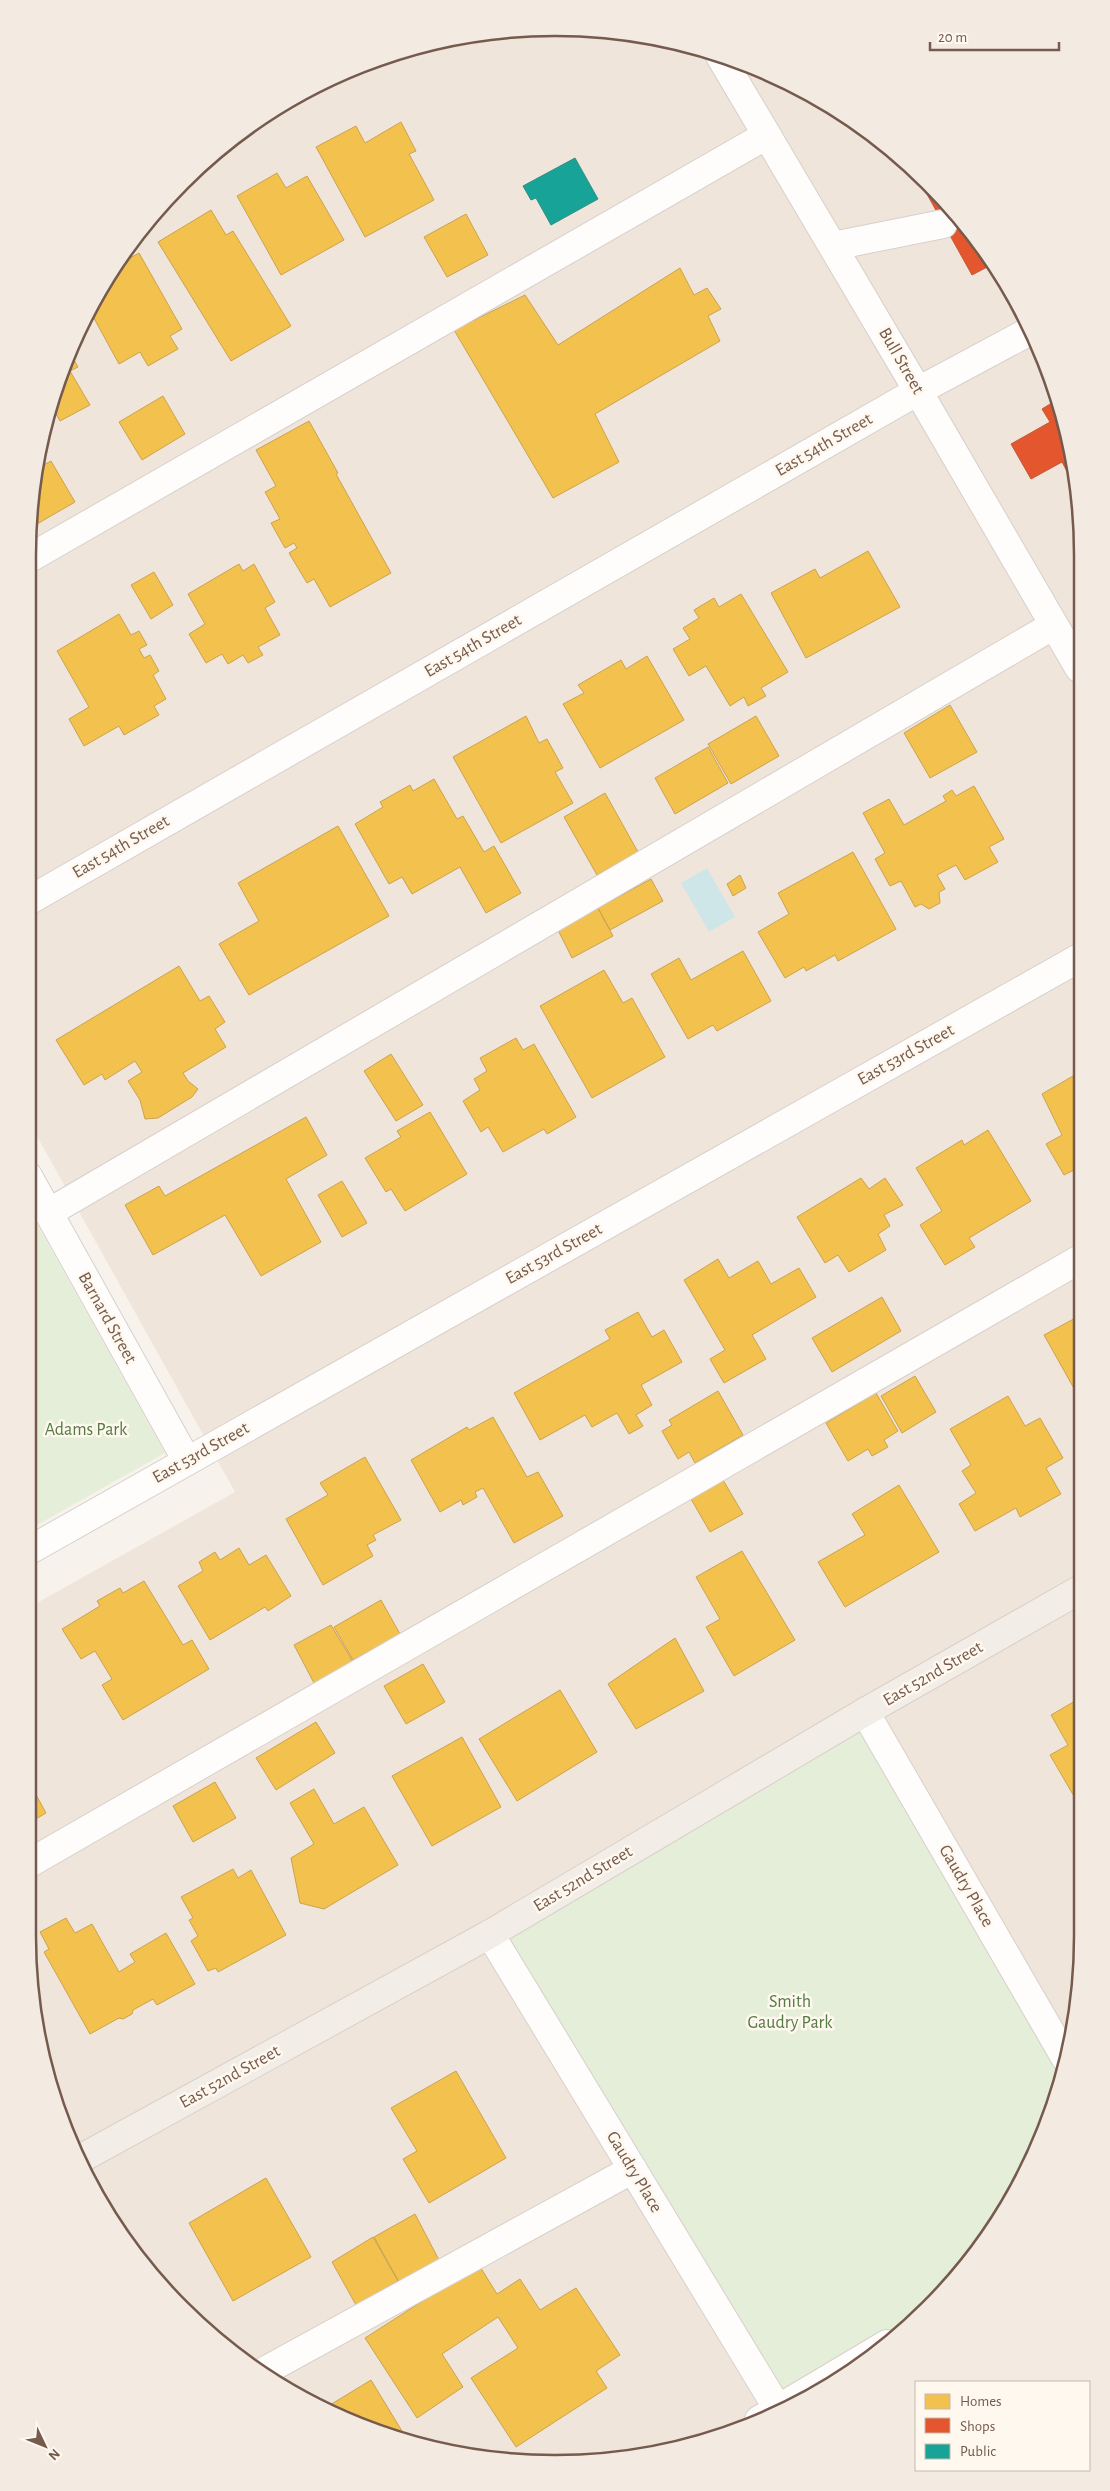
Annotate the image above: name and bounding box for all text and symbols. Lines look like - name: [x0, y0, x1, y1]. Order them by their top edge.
- scale bar: [930, 20, 1059, 52]
- text: 20 m: [938, 30, 967, 45]
- street label: Bull Street: [875, 325, 927, 397]
- street label: East 54th Street: [772, 410, 876, 480]
- street label: East 54th Street: [421, 611, 525, 681]
- street label: East 54th Street: [69, 812, 173, 882]
- street label: East 53rd Street: [855, 1021, 958, 1089]
- street label: East 53rd Street: [503, 1220, 606, 1288]
- street label: Barnard Street: [75, 1269, 140, 1367]
- street label: East 53rd Street: [150, 1419, 253, 1487]
- park label: Adams Park: [45, 1421, 128, 1439]
- street label: East 52nd Street: [880, 1638, 986, 1710]
- street label: East 52nd Street: [531, 1842, 636, 1915]
- street label: Gaudry Place: [935, 1842, 997, 1930]
- park label: Smith Gaudry Park: [747, 1993, 833, 2032]
- street label: East 52nd Street: [177, 2042, 283, 2112]
- street label: Gaudry Place: [603, 2128, 665, 2216]
- legend: [915, 2381, 1090, 2471]
- text: Homes: [960, 2394, 1002, 2409]
- text: Shops: [960, 2419, 995, 2434]
- north arrow: [20, 2421, 70, 2471]
- text: Public: [960, 2444, 996, 2459]
- text: N: [45, 2446, 62, 2463]

